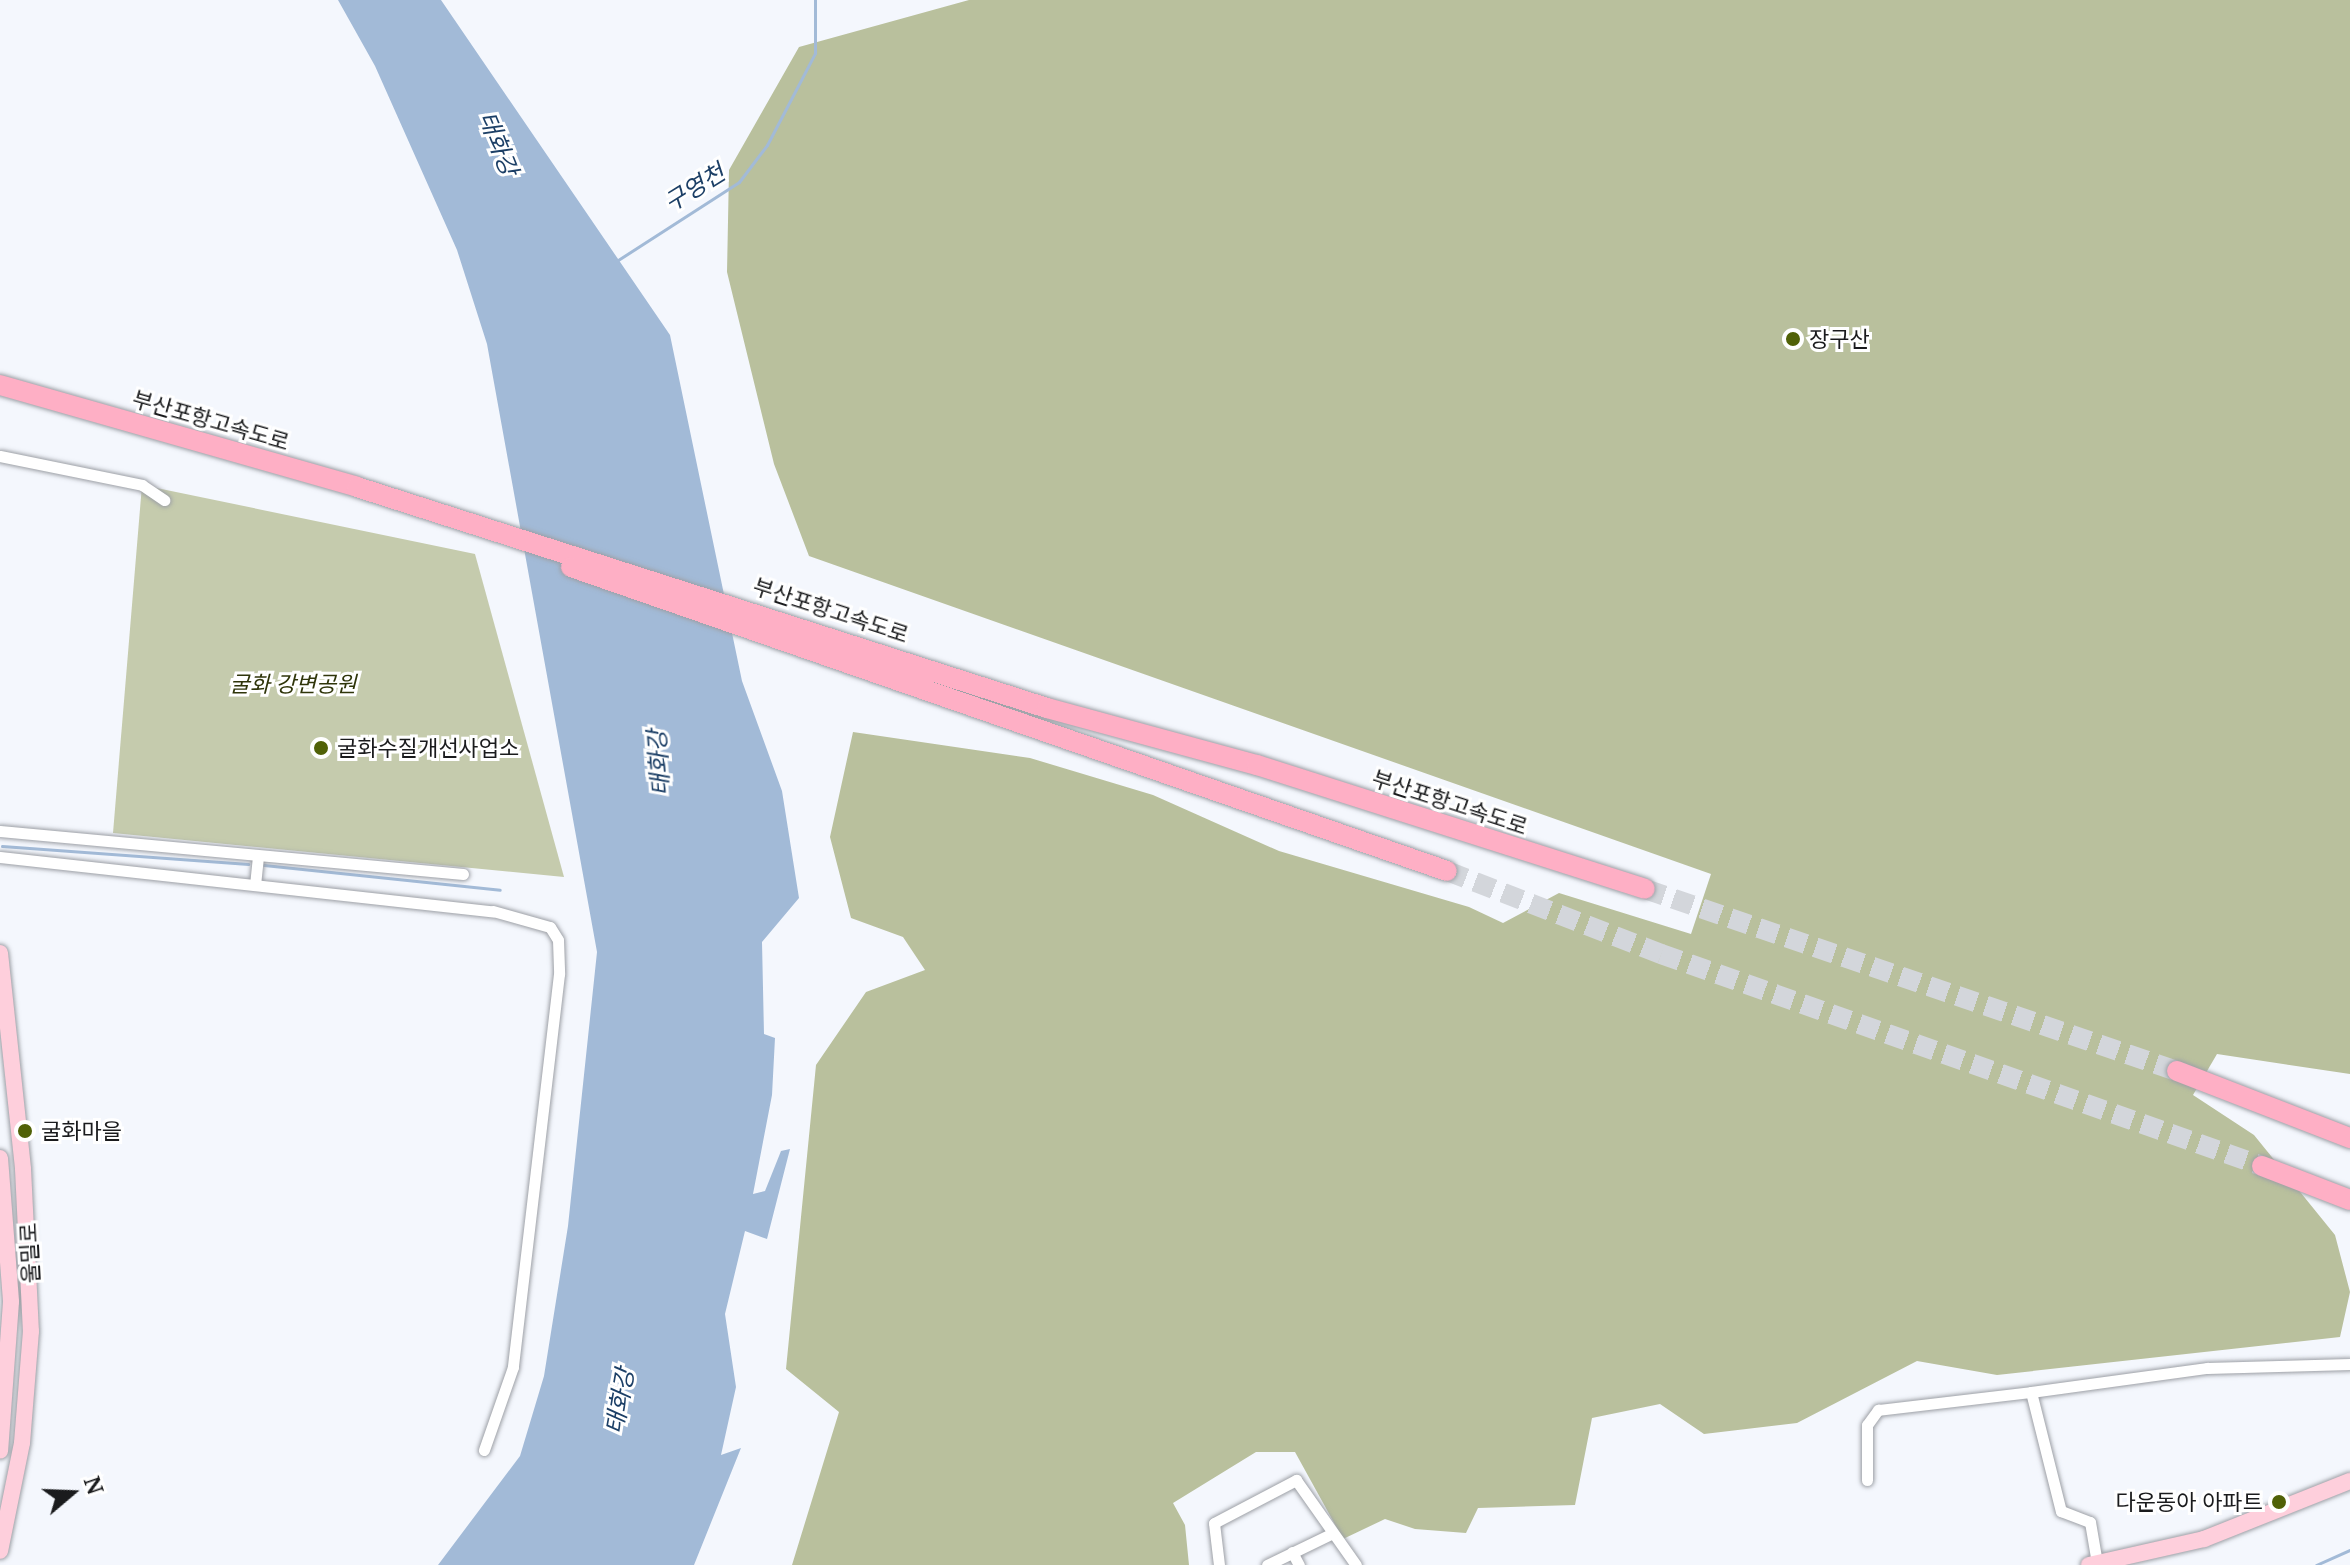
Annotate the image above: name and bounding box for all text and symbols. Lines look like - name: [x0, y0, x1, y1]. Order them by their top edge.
- water label: 태화강: [473, 107, 525, 179]
- water label: 구영천: [658, 157, 730, 217]
- place label: 장구산: [1809, 326, 1870, 352]
- marker: 장구산: [1784, 330, 1802, 348]
- street label: 부산포항고속도로: [130, 385, 292, 455]
- street label: 부산포항고속도로: [750, 572, 912, 648]
- park label: 굴화 강변공원: [229, 671, 357, 697]
- water label: 태화강: [641, 729, 675, 797]
- place label: 굴화수질개선사업소: [337, 735, 519, 761]
- marker: 굴화수질개선사업소: [312, 739, 330, 757]
- street label: 부산포항고속도로: [1369, 764, 1531, 840]
- place label: 굴화마을: [41, 1118, 122, 1144]
- marker: 굴화마을: [16, 1122, 34, 1140]
- street label: 울밀로: [14, 1222, 44, 1284]
- water label: 태화강: [599, 1366, 639, 1436]
- north arrow: [32, 1453, 112, 1533]
- text: N: [78, 1472, 112, 1498]
- place label: 다운동아 아파트: [2116, 1489, 2263, 1515]
- marker: 다운동아 아파트: [2270, 1493, 2288, 1511]

